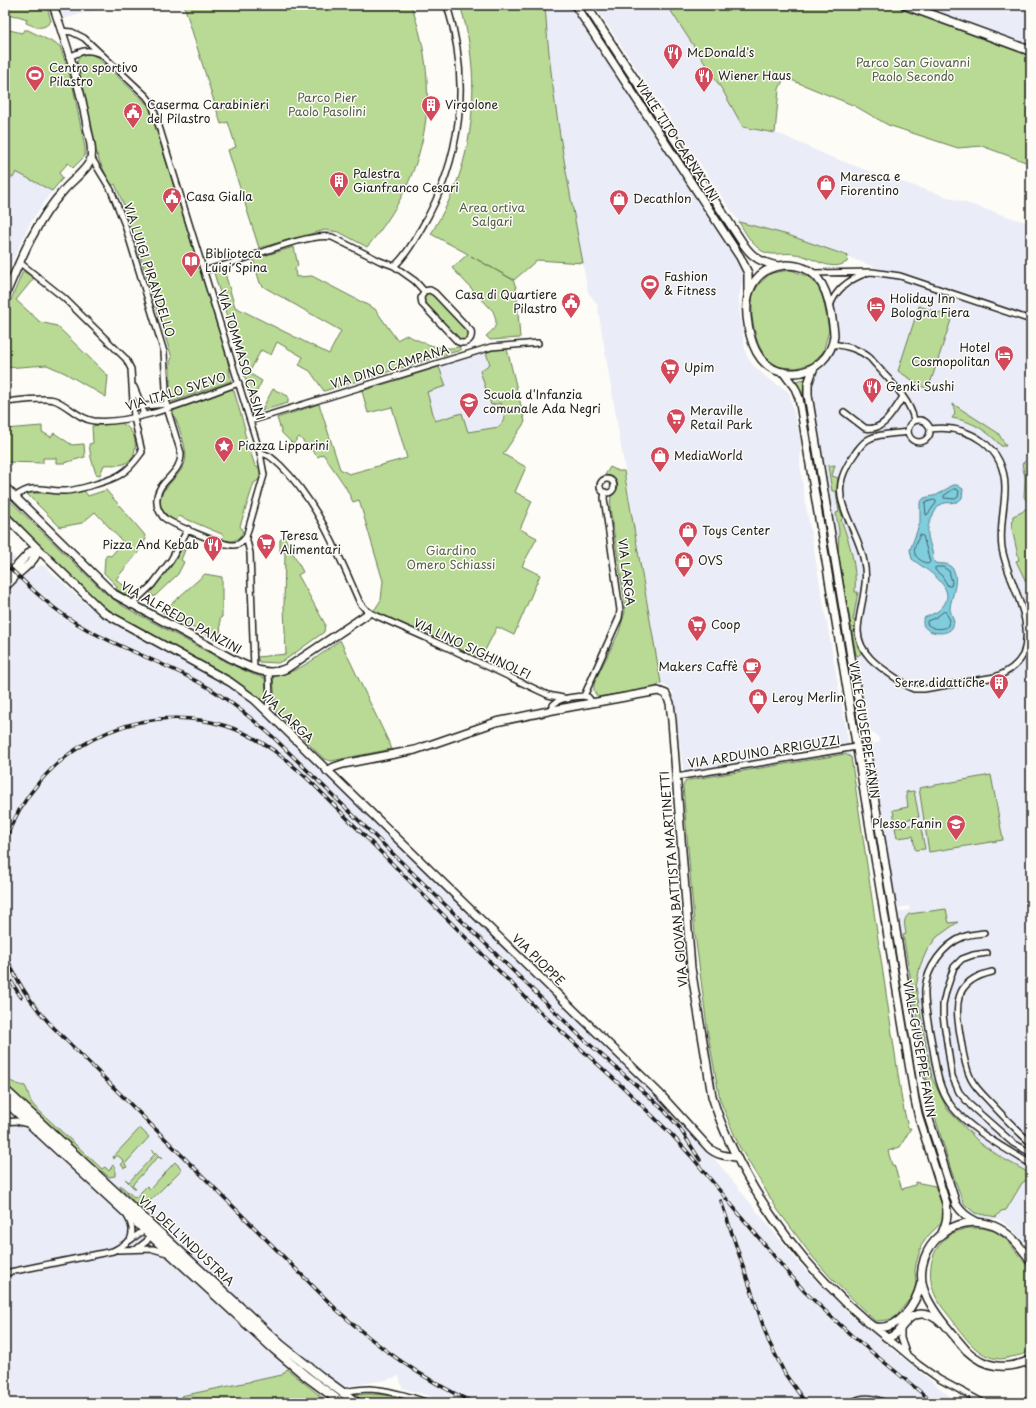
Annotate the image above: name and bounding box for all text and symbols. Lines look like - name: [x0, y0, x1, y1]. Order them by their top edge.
- restaurant icon: McDonald's: [662, 42, 684, 70]
- place label: McDonald's: [687, 43, 755, 61]
- park label: Parco San Giovanni Paolo Secondo: [856, 53, 970, 85]
- place label: Centro sportivo Pilastro: [49, 58, 138, 90]
- sports icon: Centro sportivo Pilastro: [24, 64, 46, 92]
- restaurant icon: Wiener Haus: [693, 65, 715, 93]
- place label: Wiener Haus: [718, 66, 792, 84]
- street label: VIALE TITO CARNACINI: [632, 76, 724, 205]
- park label: Parco Pier Paolo Pasolini: [288, 88, 366, 120]
- building icon: Virgolone: [420, 94, 442, 122]
- place label: Caserma Carabinieri del Pilastro: [147, 95, 269, 127]
- place label: Virgolone: [445, 95, 499, 113]
- public building icon: Caserma Carabinieri del Pilastro: [122, 101, 144, 129]
- place label: Palestra Gianfranco Cesari: [353, 164, 459, 196]
- place label: Maresca e Fiorentino: [840, 167, 900, 199]
- building icon: Palestra Gianfranco Cesari: [328, 170, 350, 198]
- shop icon: Maresca e Fiorentino: [815, 173, 837, 201]
- public building icon: Casa Gialla: [161, 186, 183, 214]
- place label: Casa Gialla: [186, 187, 253, 205]
- shop icon: Decathlon: [608, 188, 630, 216]
- place label: Decathlon: [633, 189, 691, 207]
- park label: Area ortiva Salgari: [459, 198, 526, 230]
- street label: VIA LUIGI PIRANDELLO: [120, 200, 180, 339]
- place label: Biblioteca Luigi Spina: [205, 244, 268, 276]
- library icon: Biblioteca Luigi Spina: [180, 250, 202, 278]
- place label: Fashion & Fitness: [664, 267, 716, 299]
- sports icon: Fashion & Fitness: [639, 273, 661, 301]
- place label: Casa di Quartiere Pilastro: [455, 285, 557, 317]
- street label: VIA TOMMASO CASINI: [214, 287, 270, 422]
- place label: Holiday Inn Bologna Fiera: [890, 289, 971, 321]
- public building icon: Casa di Quartiere Pilastro: [560, 291, 582, 319]
- hotel icon: Holiday Inn Bologna Fiera: [865, 295, 887, 323]
- place label: Hotel Cosmopolitan: [911, 338, 990, 370]
- street label: VIA DINO CAMPANA: [328, 339, 451, 393]
- hotel icon: Hotel Cosmopolitan: [993, 344, 1015, 372]
- supermarket icon: Upim: [659, 357, 681, 385]
- place label: Upim: [684, 358, 714, 376]
- street label: VIA ITALO SVEVO: [123, 367, 228, 415]
- restaurant icon: Genki Sushi: [861, 376, 883, 404]
- place label: Genki Sushi: [886, 377, 955, 395]
- place label: Scuola d'Infanzia comunale Ada Negri: [483, 385, 601, 417]
- school or university icon: Scuola d'Infanzia comunale Ada Negri: [458, 391, 480, 419]
- place label: Meraville Retail Park: [690, 401, 753, 433]
- supermarket icon: Meraville Retail Park: [665, 407, 687, 435]
- place icon: Piazza Lipparini: [213, 435, 235, 463]
- place label: Piazza Lipparini: [238, 436, 329, 454]
- shop icon: MediaWorld: [649, 445, 671, 473]
- place label: MediaWorld: [674, 446, 743, 464]
- shop icon: Toys Center: [677, 520, 699, 548]
- place label: Toys Center: [702, 521, 770, 539]
- place label: Teresa Alimentari: [280, 526, 341, 558]
- supermarket icon: Teresa Alimentari: [255, 532, 277, 560]
- restaurant icon: Pizza And Kebab: [202, 534, 224, 562]
- place label: Pizza And Kebab: [103, 535, 199, 553]
- street label: VIA LARGA: [614, 537, 640, 607]
- park label: Giardino Omero Schiassi: [407, 541, 495, 573]
- shop icon: OVS: [673, 550, 695, 578]
- place label: OVS: [698, 551, 723, 569]
- street label: VIA ALFREDO PANZINI: [118, 576, 245, 658]
- street label: VIA LINO SIGHINOLFI: [411, 613, 534, 683]
- supermarket icon: Coop: [686, 614, 708, 642]
- place label: Coop: [711, 615, 740, 633]
- cafe icon: Makers Caffè: [741, 656, 763, 684]
- place label: Makers Caffè: [658, 657, 738, 675]
- street label: VIALE GIUSEPPE FANIN: [845, 660, 885, 800]
- building icon: Serre didattiche: [988, 672, 1010, 700]
- place label: Serre didattiche: [894, 673, 985, 691]
- street label: VIA LARGA: [257, 686, 318, 746]
- shop icon: Leroy Merlin: [747, 687, 769, 715]
- place label: Leroy Merlin: [772, 688, 844, 706]
- street label: VIA ARDUINO ARRIGUZZI: [686, 730, 841, 772]
- street label: VIA GIOVAN BATTISTA MARTINETTI: [655, 770, 691, 988]
- school or university icon: Plesso Fanin: [945, 813, 967, 841]
- place label: Plesso Fanin: [872, 814, 942, 832]
- street label: VIA PIOPPE: [508, 929, 569, 989]
- street label: VIALE GIUSEPPE FANIN: [899, 979, 941, 1119]
- street label: VIA DELL'INDUSTRIA: [135, 1191, 239, 1290]

